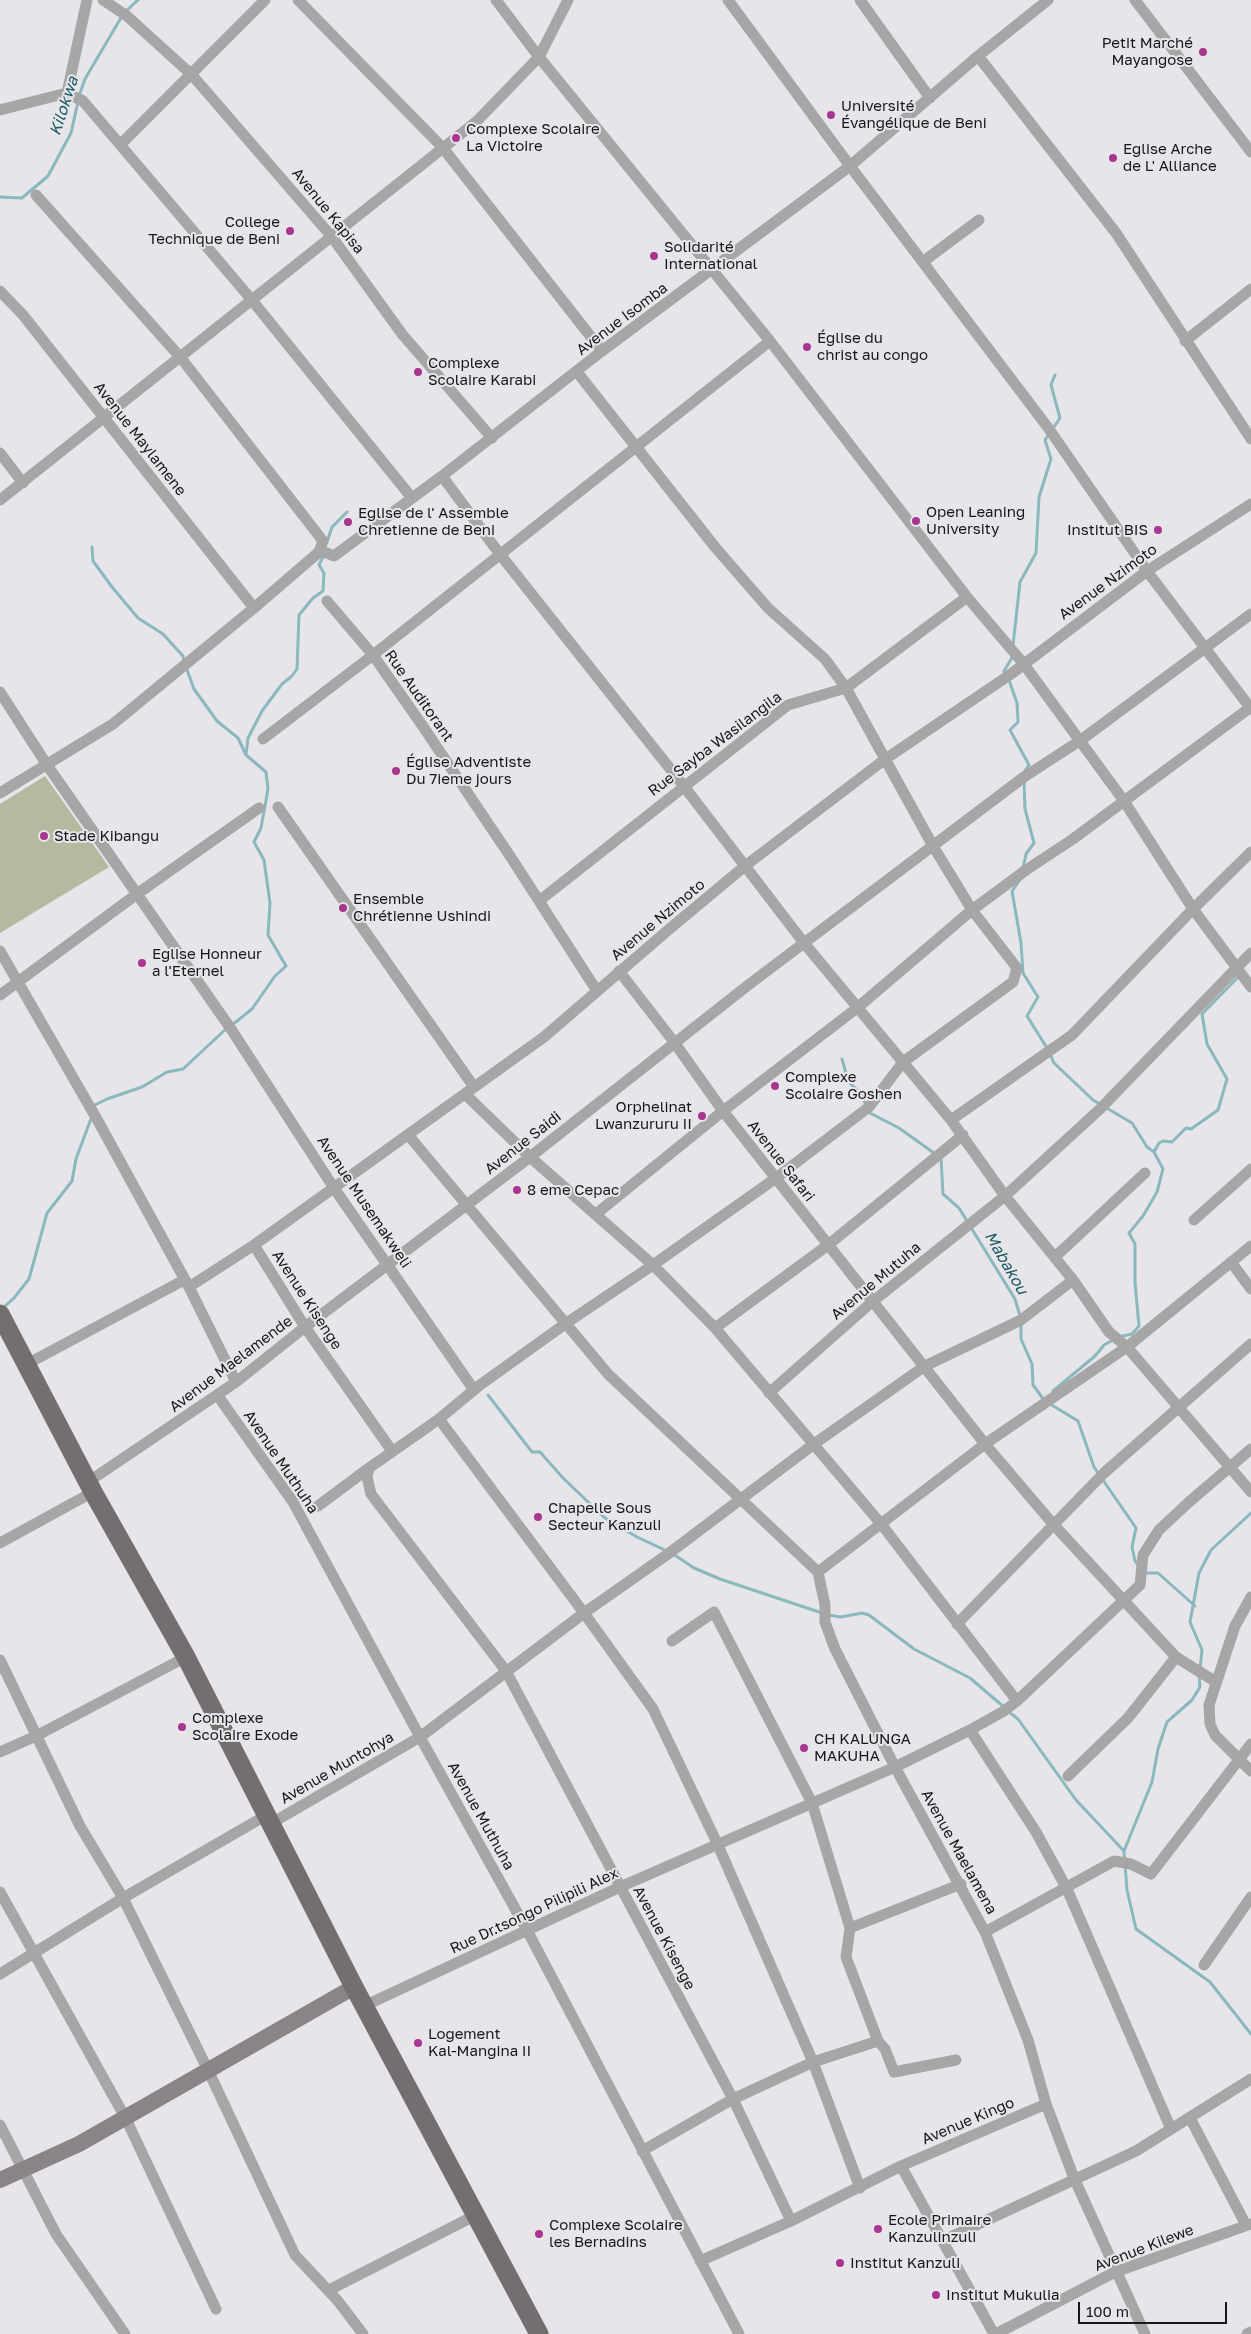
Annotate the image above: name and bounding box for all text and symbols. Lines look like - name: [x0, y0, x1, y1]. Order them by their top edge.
- place label: Petit Marché Mayangose: [1102, 34, 1193, 69]
- marker: Petit Marché Mayangose: [1197, 46, 1209, 58]
- water label: Kilokwa: [45, 74, 83, 138]
- place label: Université Évangélique de Beni: [841, 97, 987, 132]
- marker: Université Évangélique de Beni: [825, 109, 837, 121]
- place label: Complexe Scolaire La Victoire: [466, 120, 600, 155]
- marker: Complexe Scolaire La Victoire: [450, 132, 462, 144]
- place label: Eglise Arche de L' Alliance: [1123, 140, 1217, 175]
- marker: Eglise Arche de L' Alliance: [1107, 152, 1119, 164]
- street label: Avenue Kapisa: [288, 165, 368, 257]
- place label: College Technique de Beni: [148, 213, 280, 248]
- marker: College Technique de Beni: [284, 225, 296, 237]
- place label: Solidarité International: [664, 238, 757, 273]
- marker: Solidarité International: [648, 250, 660, 262]
- street label: Avenue Isomba: [573, 279, 671, 359]
- place label: Église du christ au congo: [817, 329, 928, 364]
- marker: Église du christ au congo: [801, 341, 813, 353]
- place label: Complexe Scolaire Karabi: [428, 354, 536, 389]
- marker: Complexe Scolaire Karabi: [412, 366, 424, 378]
- street label: Avenue Maylamene: [90, 379, 190, 499]
- place label: Open Leaning University: [926, 503, 1025, 538]
- place label: Eglise de l' Assemble Chretienne de Beni: [358, 504, 509, 539]
- marker: Open Leaning University: [910, 515, 922, 527]
- marker: Eglise de l' Assemble Chretienne de Beni: [342, 516, 354, 528]
- place label: Institut BIS: [1067, 521, 1148, 539]
- marker: Institut BIS: [1152, 524, 1164, 536]
- street label: Avenue Nzimoto: [1055, 540, 1161, 624]
- street label: Rue Auditorant: [381, 647, 457, 745]
- street label: Rue Sayba Wasilangila: [645, 688, 785, 800]
- place label: Église Adventiste Du 7ieme jours: [406, 753, 531, 788]
- marker: Église Adventiste Du 7ieme jours: [390, 765, 402, 777]
- place label: Stade Kibangu: [54, 827, 159, 845]
- marker: Stade Kibangu: [38, 830, 50, 842]
- street label: Avenue Nzimoto: [607, 875, 709, 965]
- place label: Ensemble Chrétienne Ushindi: [353, 890, 491, 925]
- marker: Ensemble Chrétienne Ushindi: [337, 902, 349, 914]
- place label: Eglise Honneur a l'Eternel: [152, 945, 262, 980]
- marker: Eglise Honneur a l'Eternel: [136, 957, 148, 969]
- place label: Complexe Scolaire Goshen: [785, 1068, 902, 1103]
- marker: Complexe Scolaire Goshen: [769, 1080, 781, 1092]
- place label: Orphelinat Lwanzururu II: [595, 1098, 692, 1133]
- street label: Avenue Saidi: [481, 1108, 565, 1178]
- marker: Orphelinat Lwanzururu II: [696, 1110, 708, 1122]
- street label: Avenue Safari: [744, 1117, 818, 1205]
- street label: Avenue Musemakweli: [313, 1133, 415, 1271]
- place label: 8 eme Cepac: [527, 1181, 619, 1199]
- marker: 8 eme Cepac: [511, 1184, 523, 1196]
- water label: Mabakou: [980, 1228, 1032, 1298]
- street label: Avenue Mutuha: [828, 1238, 924, 1324]
- street label: Avenue Kisenge: [268, 1247, 346, 1353]
- street label: Avenue Maelamende: [166, 1312, 296, 1416]
- street label: Avenue Muthuha: [240, 1407, 322, 1517]
- place label: Chapelle Sous Secteur Kanzuli: [548, 1499, 661, 1534]
- marker: Chapelle Sous Secteur Kanzuli: [532, 1511, 544, 1523]
- place label: Complexe Scolaire Exode: [192, 1709, 298, 1744]
- marker: Complexe Scolaire Exode: [176, 1721, 188, 1733]
- street label: Avenue Muntohya: [277, 1728, 397, 1808]
- place label: CH KALUNGA MAKUHA: [814, 1730, 911, 1765]
- marker: CH KALUNGA MAKUHA: [798, 1742, 810, 1754]
- street label: Avenue Muthuha: [444, 1759, 518, 1873]
- street label: Avenue Maelamena: [917, 1787, 1001, 1917]
- street label: Rue Dr.tsongo Pilipili Alex: [447, 1864, 621, 1958]
- street label: Avenue Kisenge: [629, 1883, 699, 1993]
- place label: Logement Kal-Mangina II: [428, 2025, 531, 2060]
- marker: Logement Kal-Mangina II: [412, 2037, 424, 2049]
- street label: Avenue Kingo: [919, 2093, 1017, 2149]
- place label: Ecole Primaire Kanzulinzuli: [888, 2211, 991, 2246]
- place label: Complexe Scolaire les Bernadins: [549, 2216, 683, 2251]
- street label: Avenue Kilewe: [1092, 2221, 1196, 2275]
- marker: Ecole Primaire Kanzulinzuli: [872, 2223, 884, 2235]
- marker: Complexe Scolaire les Bernadins: [533, 2228, 545, 2240]
- place label: Institut Kanzuli: [850, 2254, 960, 2272]
- marker: Institut Kanzuli: [834, 2257, 846, 2269]
- place label: Institut Mukulia: [946, 2286, 1060, 2304]
- marker: Institut Mukulia: [930, 2289, 942, 2301]
- scale bar: [1081, 2292, 1230, 2324]
- text: 100 m: [1086, 2302, 1129, 2320]

